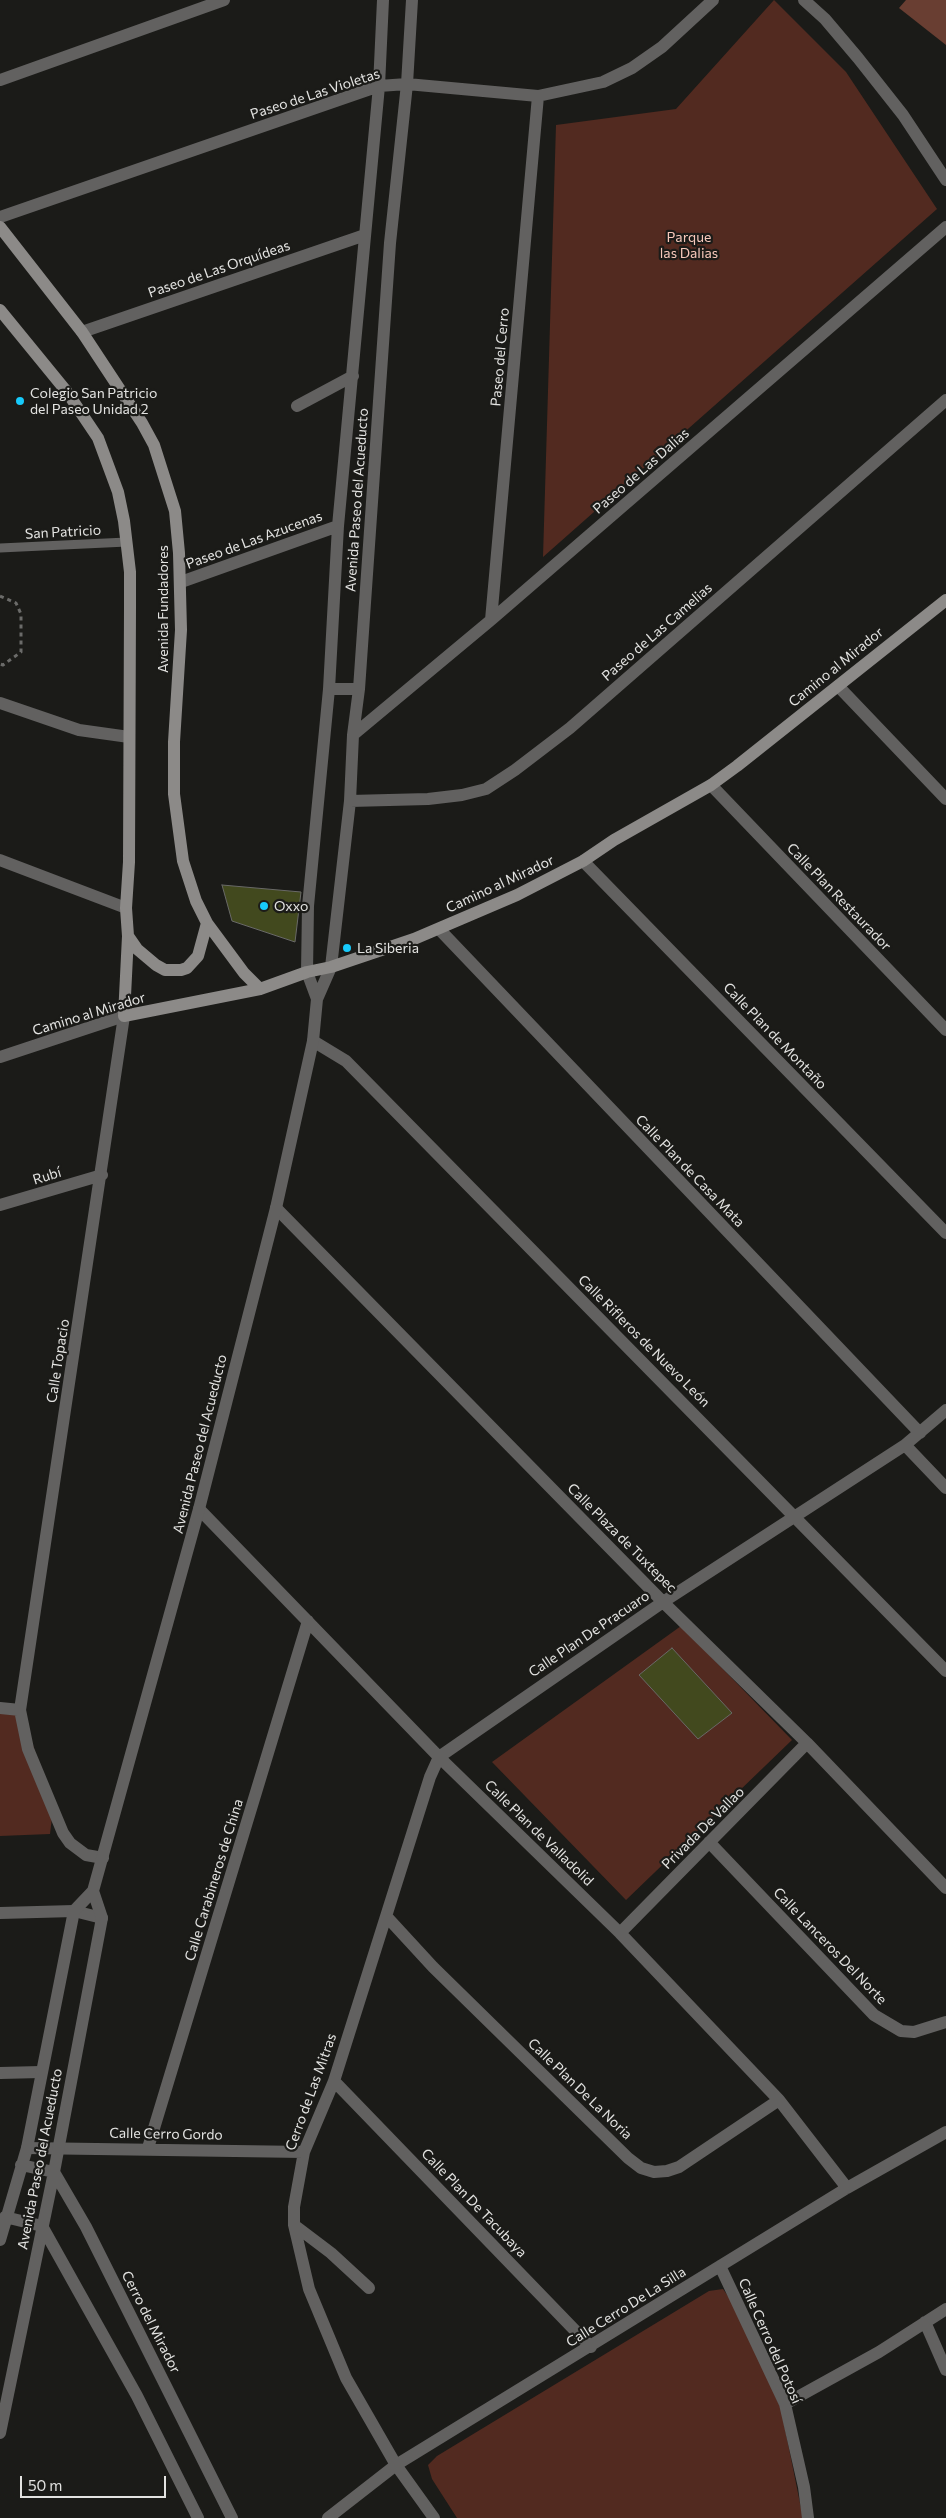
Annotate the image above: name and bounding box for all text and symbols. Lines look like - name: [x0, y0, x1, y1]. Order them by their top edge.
- street label: Paseo de Las Violetas: [248, 65, 382, 123]
- park label: Parque las Dalias: [660, 229, 718, 262]
- street label: Paseo de Las Orquídeas: [146, 237, 292, 301]
- street label: Paseo del Cerro: [487, 307, 513, 407]
- place label: Colegio San Patricio del Paseo Unidad 2: [30, 385, 157, 418]
- marker: Colegio San Patricio del Paseo Unidad 2: [14, 395, 26, 407]
- street label: Avenida Paseo del Acueducto: [342, 408, 372, 592]
- street label: Paseo de Las Dalias: [589, 425, 693, 517]
- street label: Paseo de Las Azucenas: [184, 507, 324, 573]
- street label: San Patricio: [25, 522, 101, 542]
- street label: Avenida Fundadores: [155, 545, 171, 673]
- street label: Paseo de Las Camelias: [598, 579, 716, 685]
- street label: Camino al Mirador: [785, 624, 887, 710]
- street label: Calle Plan Restaurador: [783, 840, 895, 954]
- street label: Camino al Mirador: [443, 852, 557, 916]
- place label: Oxxo: [274, 898, 308, 914]
- marker: Oxxo: [258, 900, 270, 912]
- place label: La Siberia: [357, 940, 419, 956]
- marker: La Siberia: [341, 942, 353, 954]
- street label: Calle Plan de Montaño: [720, 979, 830, 1093]
- street label: Camino al Mirador: [31, 989, 147, 1039]
- street label: Calle Plan de Casa Mata: [632, 1111, 748, 1231]
- street label: Rubí: [31, 1164, 63, 1188]
- street label: Calle Rifleros de Nuevo León: [575, 1272, 713, 1410]
- street label: Calle Topacio: [43, 1318, 73, 1404]
- street label: Avenida Paseo del Acueducto: [170, 1353, 230, 1535]
- street label: Calle Plaza de Tuxtepec: [564, 1480, 680, 1596]
- street label: Calle Plan De Pracuaro: [525, 1587, 653, 1681]
- street label: Calle Plan de Valladolid: [481, 1777, 597, 1889]
- street label: Privada De Vallao: [658, 1783, 748, 1873]
- street label: Calle Carabineros de China: [181, 1797, 247, 1963]
- street label: Calle Lanceros Del Norte: [770, 1884, 890, 2008]
- street label: Cerro de Las Mitras: [282, 2031, 340, 2153]
- street label: Calle Plan De La Noria: [524, 2035, 636, 2143]
- street label: Avenida Paseo del Acueducto: [14, 2067, 66, 2251]
- street label: Calle Cerro Gordo: [109, 2125, 223, 2143]
- street label: Calle Plan De Tacubaya: [418, 2145, 530, 2261]
- street label: Calle Cerro De La Silla: [563, 2263, 689, 2351]
- street label: Cerro del Mirador: [118, 2268, 184, 2376]
- street label: Calle Cerro del Potosí: [735, 2276, 805, 2406]
- scale bar: [22, 2466, 169, 2498]
- text: 50 m: [28, 2476, 62, 2494]

